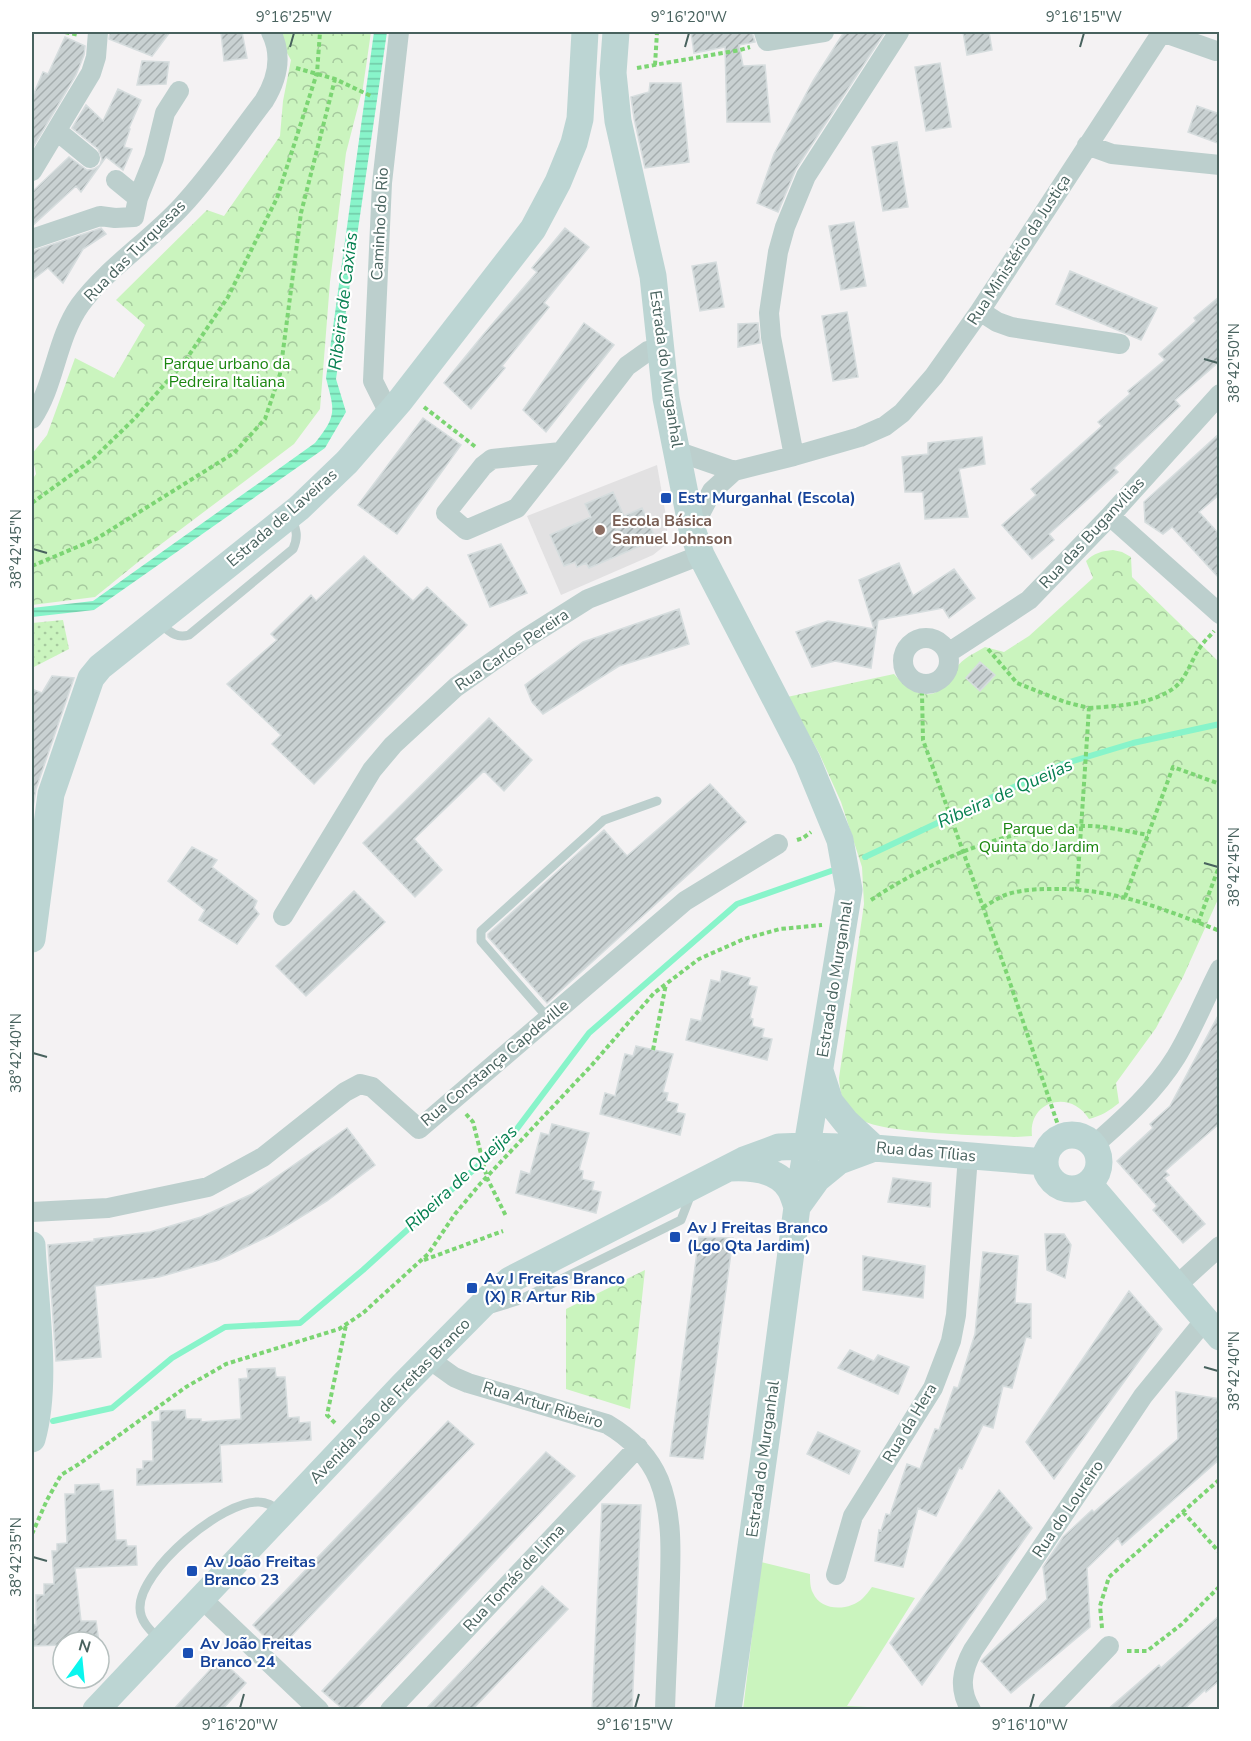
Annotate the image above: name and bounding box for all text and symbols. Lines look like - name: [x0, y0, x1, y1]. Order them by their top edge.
- text: 9°16'25"W: [256, 7, 333, 27]
- text: 9°16'20"W: [651, 7, 728, 27]
- text: 9°16'15"W: [1046, 7, 1123, 27]
- street label: Caminho do Rio: [366, 167, 394, 281]
- street label: Rua Ministério da Justiça: [962, 170, 1076, 330]
- street label: Rua das Turquesas: [79, 195, 191, 307]
- water label: Ribeira de Caxias: [323, 231, 363, 371]
- street label: Estrada do Murganhal: [644, 289, 688, 449]
- text: 38°42'50"N: [1224, 323, 1244, 403]
- park label: Parque urbano da Pedreira Italiana: [163, 353, 291, 393]
- street label: Estrada de Laveiras: [222, 464, 342, 572]
- street label: Rua das Buganvílias: [1034, 472, 1150, 594]
- place label: Estr Murganhal (Escola): [678, 487, 856, 509]
- marker: Estr Murganhal (Escola): [659, 491, 673, 505]
- text: 38°42'45"N: [6, 509, 26, 589]
- place label: Escola Básica Samuel Johnson: [612, 510, 732, 550]
- marker: Escola Básica Samuel Johnson: [593, 523, 607, 537]
- street label: Rua Carlos Pereira: [451, 604, 573, 696]
- water label: Ribeira de Queijas: [934, 752, 1076, 834]
- park label: Parque da Quinta do Jardim: [979, 818, 1099, 858]
- text: 38°42'45"N: [1224, 827, 1244, 907]
- street label: Estrada do Murganhal: [812, 899, 858, 1059]
- street label: Rua Constança Capdeville: [416, 994, 574, 1132]
- text: 38°42'40"N: [6, 1013, 26, 1093]
- water label: Ribeira de Queijas: [400, 1120, 522, 1236]
- street label: Rua das Tílias: [875, 1137, 977, 1167]
- place label: Av J Freitas Branco (Lgo Qta Jardim): [687, 1217, 828, 1257]
- marker: Av J Freitas Branco (Lgo Qta Jardim): [668, 1230, 682, 1244]
- place label: Av J Freitas Branco (X) R Artur Rib: [484, 1268, 625, 1308]
- marker: Av J Freitas Branco (X) R Artur Rib: [465, 1281, 479, 1295]
- street label: Avenida João de Freitas Branco: [305, 1313, 475, 1489]
- text: 38°42'40"N: [1224, 1331, 1244, 1411]
- street label: Rua Artur Ribeiro: [480, 1376, 606, 1434]
- street label: Estrada do Murganhal: [741, 1379, 785, 1539]
- street label: Rua da Hera: [878, 1379, 942, 1467]
- street label: Rua do Loureiro: [1027, 1456, 1109, 1562]
- text: 38°42'35"N: [6, 1517, 26, 1597]
- street label: Rua Tomás de Lima: [458, 1519, 570, 1637]
- place label: Av João Freitas Branco 23: [204, 1551, 316, 1591]
- marker: Av João Freitas Branco 23: [185, 1564, 199, 1578]
- north arrow: [51, 1630, 111, 1690]
- place label: Av João Freitas Branco 24: [200, 1633, 312, 1673]
- text: N: [76, 1634, 93, 1659]
- marker: Av João Freitas Branco 24: [181, 1646, 195, 1660]
- text: 9°16'20"W: [202, 1715, 279, 1735]
- text: 9°16'15"W: [597, 1715, 674, 1735]
- text: 9°16'10"W: [992, 1715, 1069, 1735]

